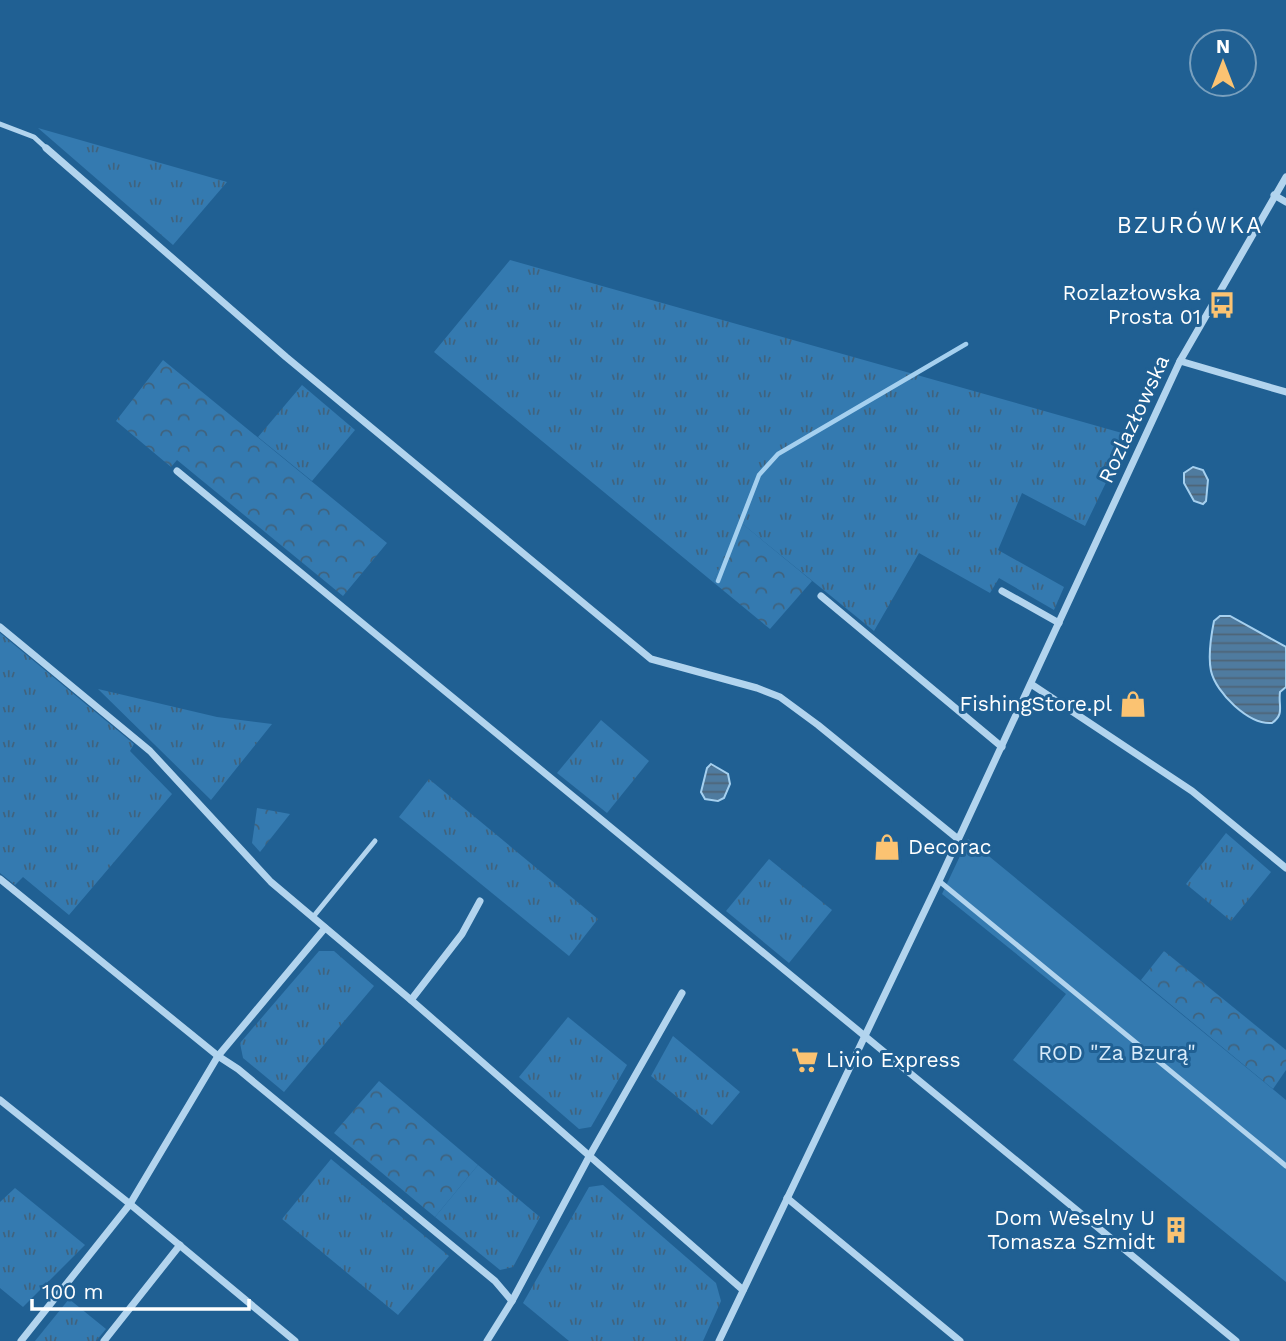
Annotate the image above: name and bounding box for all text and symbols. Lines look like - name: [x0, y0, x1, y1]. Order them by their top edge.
- north arrow: [1188, 28, 1258, 98]
- text: N: [1216, 35, 1230, 58]
- district label: BZURÓWKA: [1117, 211, 1263, 239]
- place label: Rozlazłowska Prosta 01: [1063, 280, 1201, 329]
- bus stop icon: Rozlazłowska Prosta 01: [1207, 290, 1237, 320]
- street label: Rozlazłowska: [1093, 351, 1174, 487]
- shop icon: FishingStore.pl: [1118, 689, 1148, 719]
- place label: FishingStore.pl: [959, 691, 1113, 716]
- shop icon: Decorac: [872, 832, 902, 862]
- place label: Decorac: [908, 834, 992, 859]
- park label: ROD "Za Bzurą": [1038, 1040, 1196, 1065]
- supermarket icon: Livio Express: [790, 1045, 820, 1075]
- place label: Livio Express: [826, 1047, 961, 1072]
- place label: Dom Weselny U Tomasza Szmidt: [987, 1205, 1155, 1254]
- building icon: Dom Weselny U Tomasza Szmidt: [1161, 1215, 1191, 1245]
- scale bar: [32, 1268, 248, 1312]
- text: 100 m: [42, 1279, 104, 1304]

